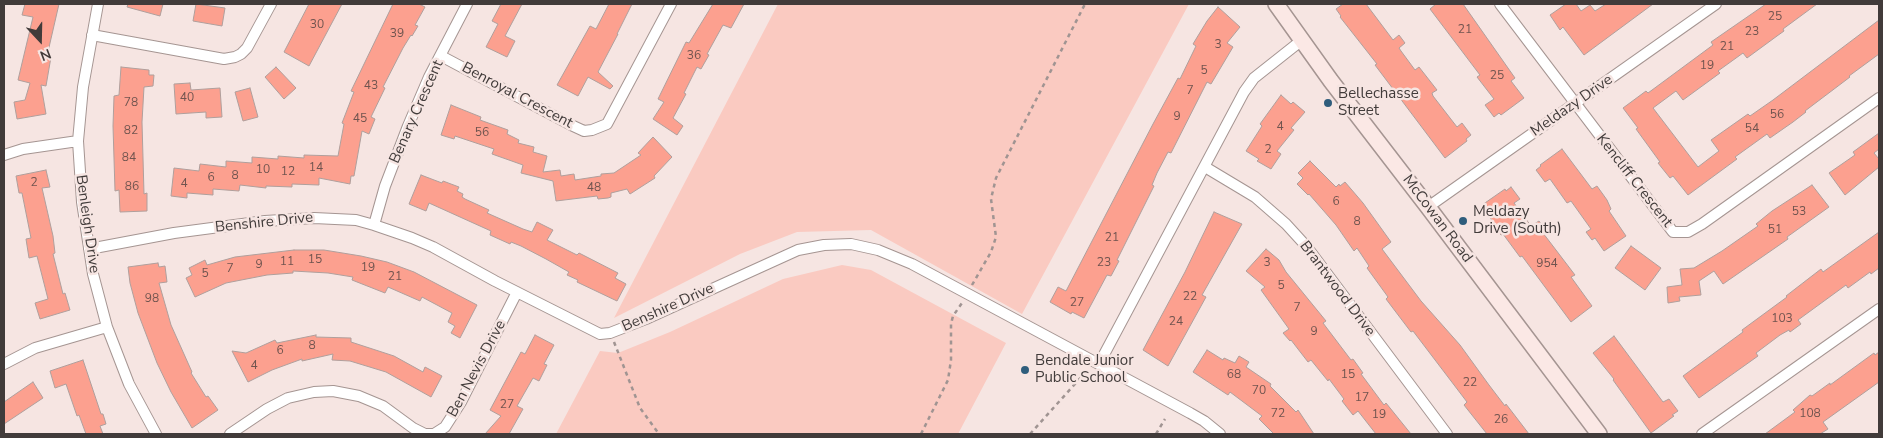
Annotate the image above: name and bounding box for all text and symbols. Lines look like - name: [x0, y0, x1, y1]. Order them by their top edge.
- house number: 25: [1768, 10, 1782, 24]
- north arrow: [15, 15, 65, 65]
- house number: 30: [310, 18, 324, 32]
- house number: 21: [1458, 23, 1472, 37]
- house number: 23: [1745, 25, 1759, 39]
- house number: 39: [390, 27, 404, 41]
- house number: 3: [1214, 38, 1222, 52]
- house number: 21: [1720, 40, 1734, 54]
- text: N: [37, 44, 54, 65]
- house number: 36: [687, 49, 701, 63]
- street label: Benary Crescent: [386, 58, 448, 166]
- street label: Benroyal Crescent: [458, 59, 576, 133]
- house number: 19: [1700, 59, 1714, 73]
- house number: 5: [1200, 64, 1208, 78]
- house number: 25: [1490, 69, 1504, 83]
- street label: Meldazy Drive: [1528, 71, 1616, 141]
- house number: 43: [364, 79, 378, 93]
- house number: 7: [1186, 84, 1194, 98]
- place label: Bellechasse Street: [1338, 85, 1419, 120]
- house number: 40: [180, 91, 194, 105]
- house number: 78: [124, 96, 138, 110]
- marker: Bellechasse Street: [1322, 97, 1334, 109]
- house number: 56: [1770, 108, 1784, 122]
- house number: 9: [1173, 110, 1181, 124]
- house number: 45: [353, 112, 367, 126]
- house number: 4: [1276, 120, 1284, 134]
- house number: 54: [1745, 122, 1759, 136]
- house number: 82: [124, 124, 138, 138]
- house number: 56: [475, 126, 489, 140]
- street label: Kencliff Crescent: [1592, 131, 1676, 231]
- house number: 2: [1264, 143, 1272, 157]
- house number: 84: [122, 151, 136, 165]
- house number: 14: [309, 161, 323, 175]
- house number: 10: [256, 163, 270, 177]
- house number: 12: [281, 165, 295, 179]
- house number: 8: [231, 169, 239, 183]
- house number: 6: [207, 171, 215, 185]
- street label: McCowan Road: [1398, 172, 1476, 266]
- street label: Benleigh Drive: [71, 174, 103, 274]
- house number: 2: [30, 176, 38, 190]
- house number: 4: [180, 177, 188, 191]
- house number: 86: [125, 180, 139, 194]
- house number: 48: [587, 181, 601, 195]
- house number: 6: [1332, 195, 1340, 209]
- place label: Meldazy Drive (South): [1473, 203, 1562, 238]
- house number: 53: [1792, 205, 1806, 219]
- street label: Benshire Drive: [214, 209, 314, 237]
- house number: 8: [1353, 215, 1361, 229]
- marker: Meldazy Drive (South): [1457, 215, 1469, 227]
- house number: 51: [1768, 223, 1782, 237]
- house number: 21: [1105, 231, 1119, 245]
- street label: Brantwood Drive: [1295, 238, 1379, 340]
- house number: 15: [308, 253, 322, 267]
- house number: 11: [280, 255, 294, 269]
- house number: 23: [1097, 256, 1111, 270]
- house number: 3: [1263, 256, 1271, 270]
- house number: 954: [1536, 257, 1558, 271]
- house number: 9: [255, 258, 263, 272]
- house number: 19: [361, 261, 375, 275]
- house number: 7: [226, 262, 234, 276]
- house number: 5: [201, 267, 209, 281]
- house number: 21: [388, 270, 402, 284]
- house number: 5: [1277, 279, 1285, 293]
- street label: Benshire Drive: [619, 280, 717, 336]
- house number: 22: [1183, 290, 1197, 304]
- house number: 98: [145, 292, 159, 306]
- house number: 27: [1070, 296, 1084, 310]
- house number: 7: [1293, 301, 1301, 315]
- house number: 103: [1771, 312, 1793, 326]
- house number: 24: [1169, 315, 1183, 329]
- street label: Ben Nevis Drive: [444, 317, 510, 421]
- house number: 9: [1310, 325, 1318, 339]
- house number: 8: [308, 339, 316, 353]
- house number: 6: [276, 344, 284, 358]
- place label: Bendale Junior Public School: [1035, 352, 1134, 387]
- house number: 4: [250, 359, 258, 373]
- marker: Bendale Junior Public School: [1019, 364, 1031, 376]
- house number: 68: [1227, 368, 1241, 382]
- house number: 15: [1341, 368, 1355, 382]
- house number: 22: [1463, 376, 1477, 390]
- house number: 70: [1252, 384, 1266, 398]
- house number: 17: [1355, 391, 1369, 405]
- house number: 27: [500, 398, 514, 412]
- house number: 72: [1271, 407, 1285, 421]
- house number: 108: [1799, 407, 1821, 421]
- house number: 19: [1372, 408, 1386, 422]
- house number: 26: [1494, 413, 1508, 427]

